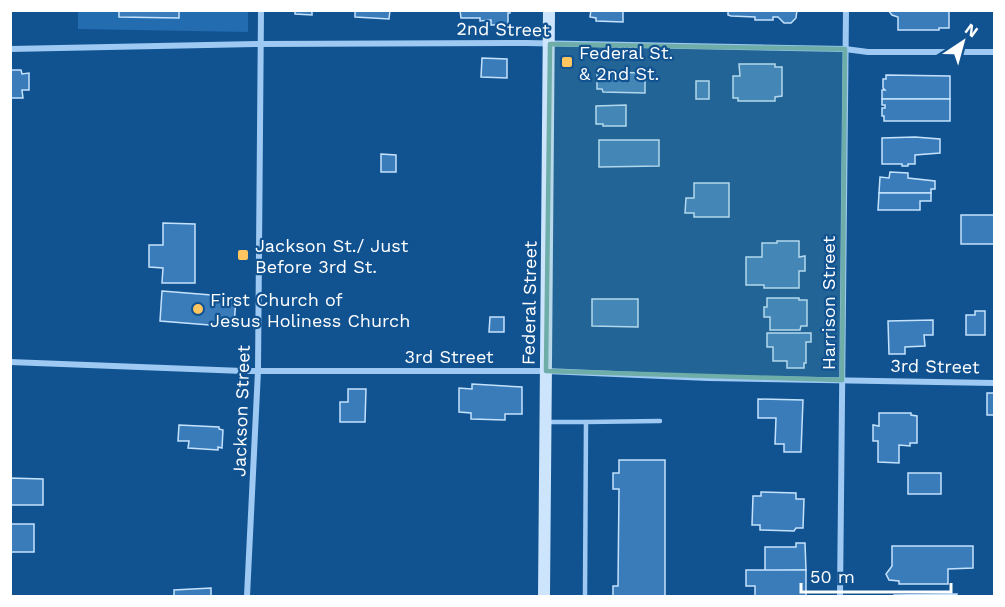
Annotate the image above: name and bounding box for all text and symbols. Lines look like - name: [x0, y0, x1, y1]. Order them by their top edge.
- north arrow: [933, 12, 993, 72]
- street label: 2nd Street: [456, 18, 550, 40]
- text: N: [961, 19, 982, 41]
- place label: Federal St. & 2nd St.: [579, 42, 673, 84]
- marker: Federal St. & 2nd St.: [560, 55, 574, 69]
- place label: Jackson St./ Just Before 3rd St.: [255, 235, 409, 277]
- street label: Harrison Street: [818, 235, 839, 370]
- street label: Federal Street: [517, 240, 541, 365]
- marker: Jackson St./ Just Before 3rd St.: [236, 248, 250, 262]
- place label: First Church of Jesus Holiness Church: [210, 289, 410, 331]
- marker: First Church of Jesus Holiness Church: [191, 302, 205, 316]
- street label: Jackson Street: [228, 344, 254, 477]
- street label: 3rd Street: [404, 346, 494, 367]
- street label: 3rd Street: [890, 355, 980, 377]
- scale bar: [801, 556, 951, 594]
- text: 50 m: [810, 566, 855, 587]

